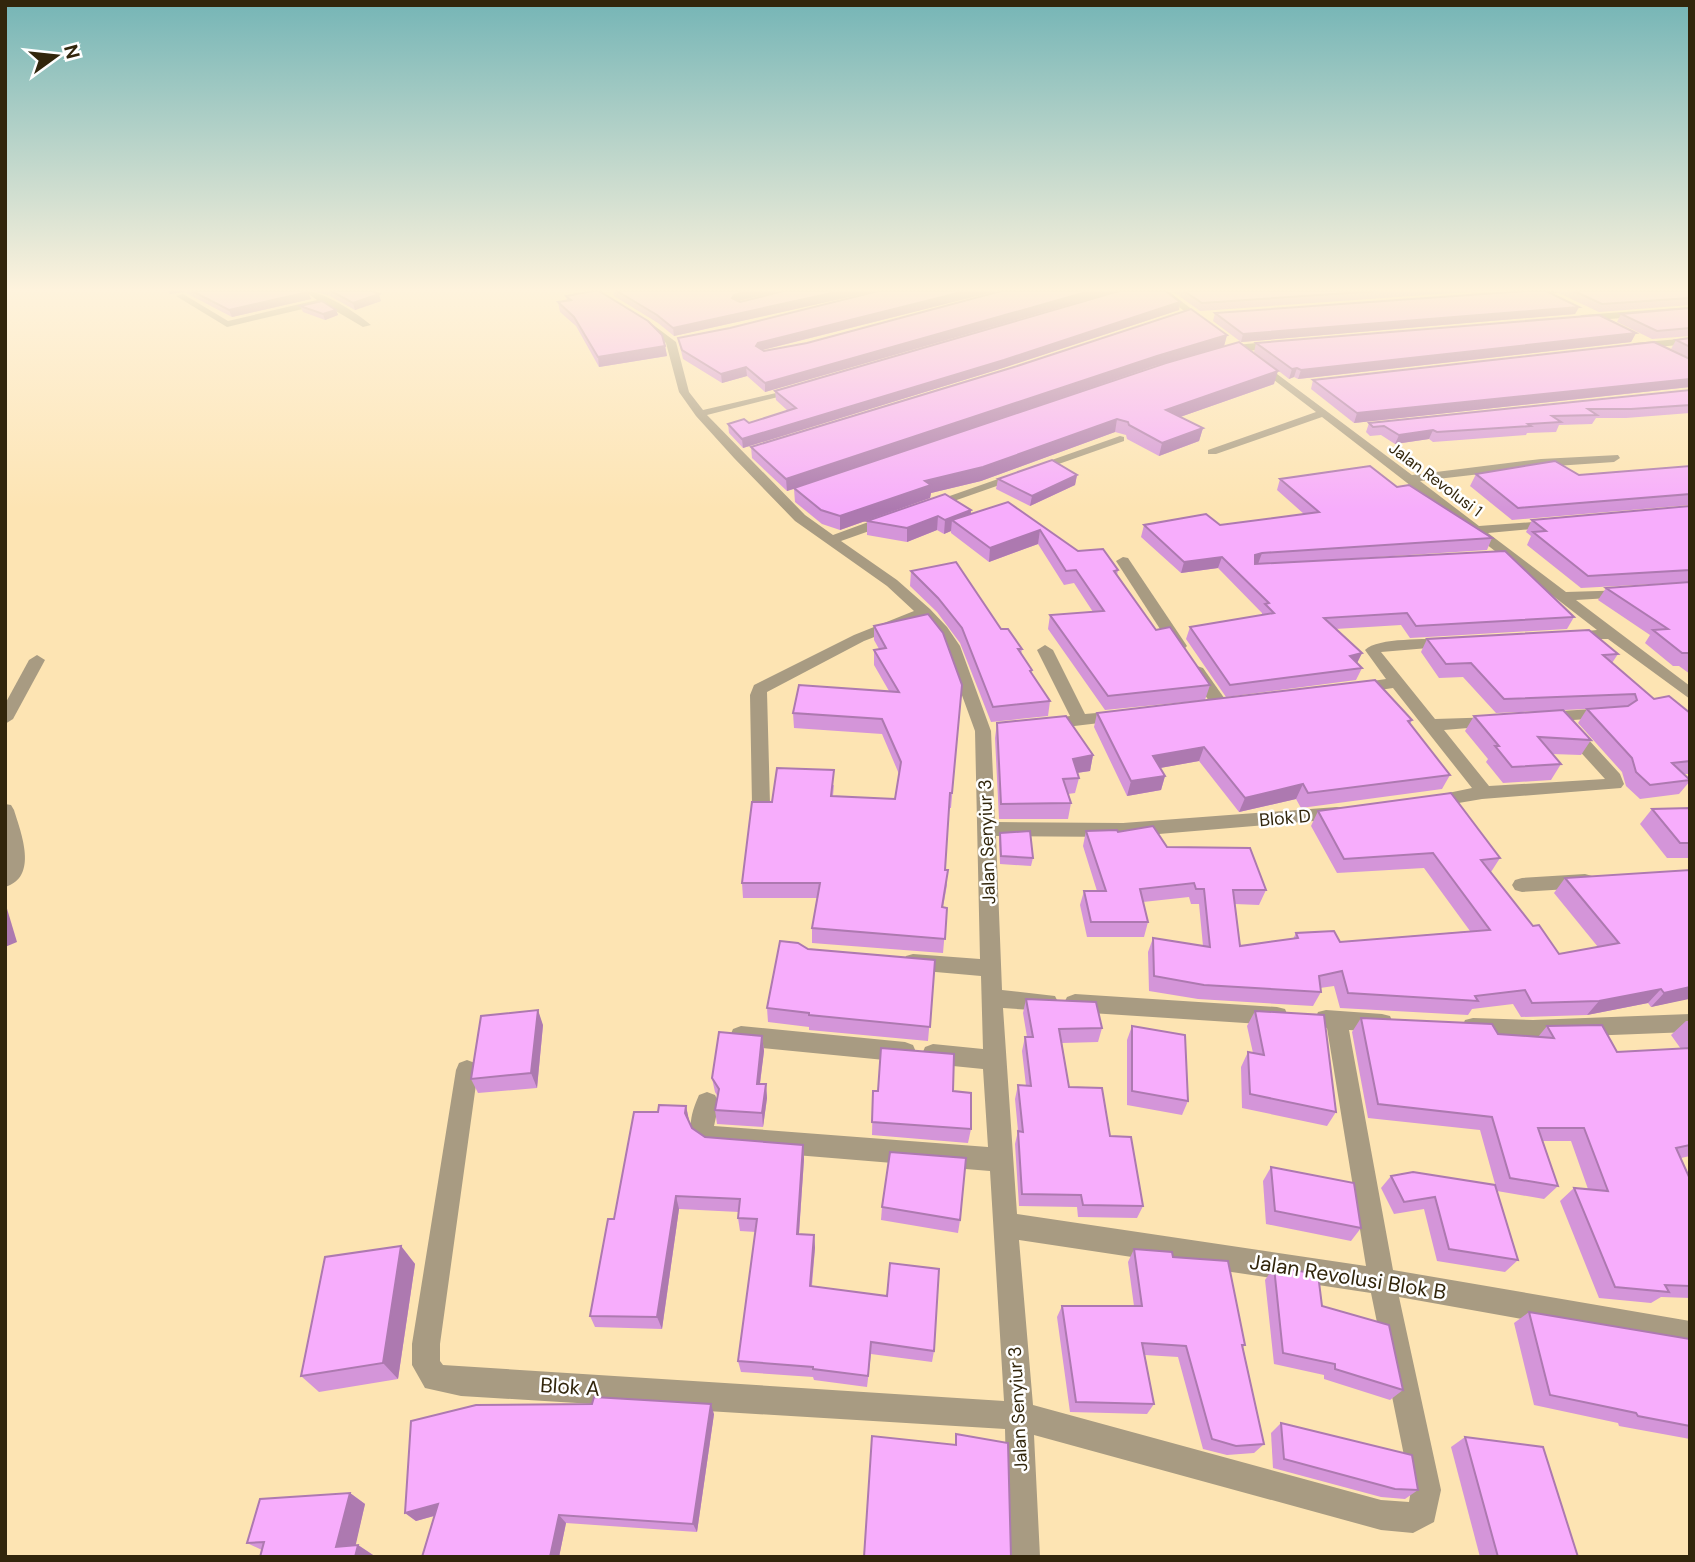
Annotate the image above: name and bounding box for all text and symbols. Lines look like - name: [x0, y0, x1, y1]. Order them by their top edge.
- north arrow: [21, 21, 91, 91]
- text: N: [58, 42, 86, 62]
- street label: Jalan Revolusi 1: [1385, 437, 1487, 521]
- street label: Jalan Senyiur 3: [973, 779, 1001, 905]
- street label: Blok D: [1258, 804, 1312, 832]
- street label: Jalan Revolusi Blok B: [1248, 1248, 1448, 1306]
- street label: Jalan Senyiur 3: [1003, 1346, 1033, 1472]
- street label: Blok A: [539, 1371, 601, 1403]

